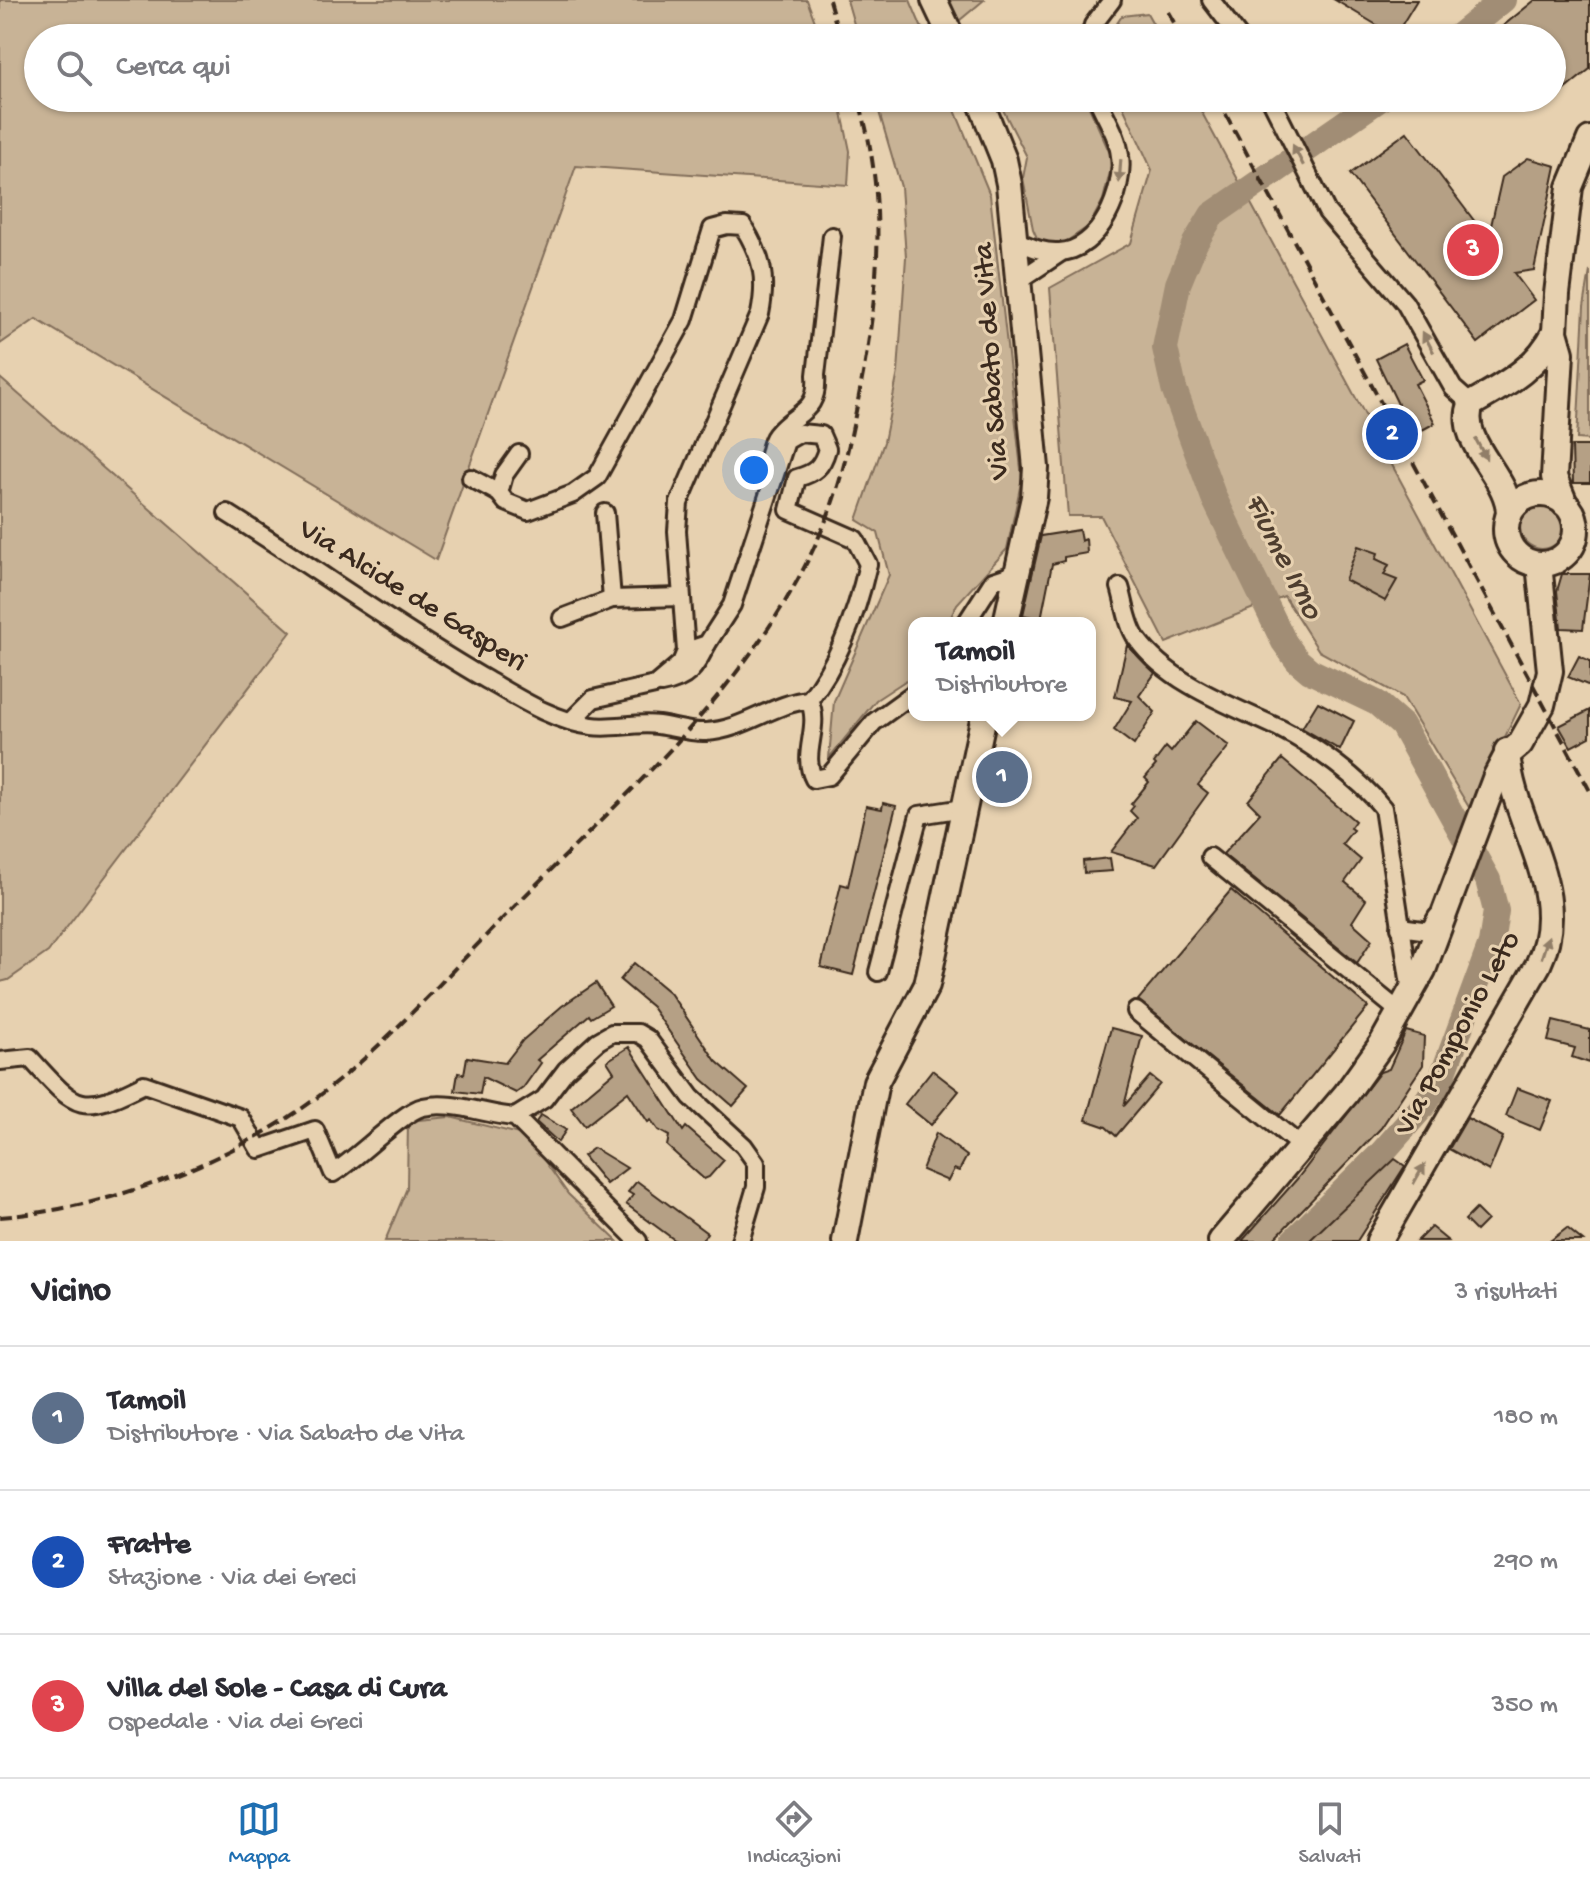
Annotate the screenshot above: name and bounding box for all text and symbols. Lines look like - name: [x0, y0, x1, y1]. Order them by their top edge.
- search box: [24, 24, 1566, 112]
- icon: search: [52, 46, 96, 90]
- text: Cerca qui: [116, 51, 231, 86]
- one-way arrow: [1292, 143, 1305, 166]
- one-way arrow: [1113, 159, 1126, 184]
- pin: 3: [1447, 220, 1499, 280]
- street label: Via Sabato de Vita: [967, 240, 1019, 482]
- one-way arrow: [1421, 330, 1434, 353]
- pin: 2: [1366, 404, 1418, 464]
- one-way arrow: [1473, 438, 1487, 460]
- your location: [734, 450, 774, 490]
- water label: Fiume Irno: [1234, 488, 1330, 627]
- street label: Via Alcide de Gasperi: [291, 512, 532, 681]
- popup: [908, 617, 1096, 721]
- text: Tamoil: [937, 636, 1015, 671]
- text: Distributore: [937, 671, 1067, 702]
- pin: 1: [976, 747, 1028, 807]
- street label: Via Pomponio Leto: [1388, 926, 1530, 1143]
- one-way arrow: [1539, 935, 1552, 959]
- one-way arrow: [1412, 1163, 1426, 1185]
- text: Vicino: [32, 1273, 111, 1313]
- text: 3 risultati: [1455, 1278, 1558, 1309]
- text: Tamoil: [108, 1385, 186, 1420]
- text: 1: [53, 1403, 63, 1434]
- text: 180 m: [1494, 1403, 1558, 1434]
- text: Distributore · Via Sabato de Vita: [108, 1420, 464, 1451]
- text: Fratte: [108, 1529, 191, 1564]
- text: 2: [52, 1547, 64, 1578]
- text: 290 m: [1493, 1547, 1558, 1578]
- text: Stazione · Via dei Greci: [108, 1564, 357, 1595]
- text: Villa del Sole - Casa di Cura: [108, 1673, 447, 1708]
- text: 3: [51, 1691, 65, 1722]
- text: 350 m: [1491, 1691, 1558, 1722]
- text: Ospedale · Via dei Greci: [108, 1708, 363, 1739]
- tab: Mappa: [229, 1797, 290, 1871]
- tab: Indicazioni: [747, 1797, 841, 1871]
- tab: Salvati: [1298, 1797, 1361, 1871]

